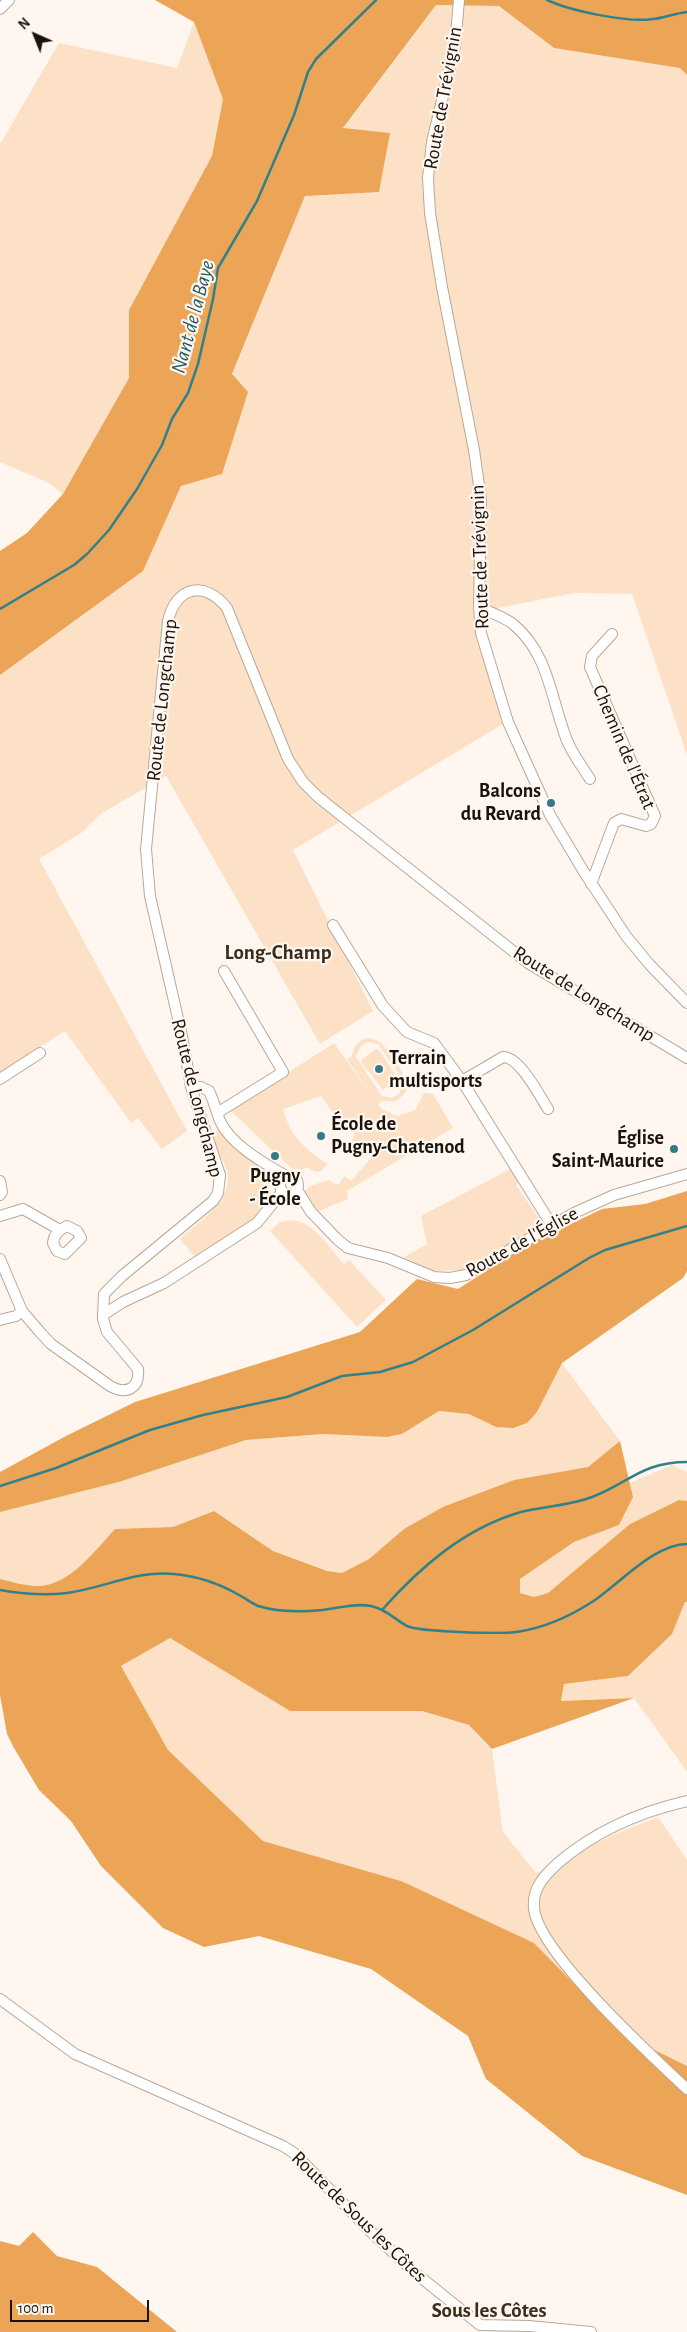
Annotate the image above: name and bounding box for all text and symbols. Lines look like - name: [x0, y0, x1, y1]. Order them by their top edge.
- north arrow: [10, 10, 60, 60]
- text: N: [16, 16, 33, 33]
- street label: Route de Trévignin: [419, 25, 467, 171]
- water label: Nant de la Baye: [166, 258, 220, 376]
- street label: Route de Trévignin: [465, 484, 495, 630]
- street label: Route de Longchamp: [142, 618, 182, 782]
- street label: Chemin de l'Étrat: [587, 681, 661, 813]
- place label: Balcons du Revard: [461, 779, 541, 826]
- marker: Balcons du Revard: [545, 797, 557, 809]
- district label: Long-Champ: [224, 940, 332, 966]
- street label: Route de Longchamp: [509, 941, 659, 1047]
- street label: Route de Longchamp: [166, 1016, 228, 1180]
- place label: Terrain multisports: [389, 1046, 482, 1093]
- marker: Terrain multisports: [373, 1063, 385, 1075]
- place label: École de Pugny-Chatenod: [331, 1112, 465, 1159]
- place label: Église Saint-Maurice: [552, 1126, 664, 1173]
- marker: École de Pugny-Chatenod: [315, 1130, 327, 1142]
- marker: Église Saint-Maurice: [668, 1143, 680, 1155]
- marker: Pugny - École: [269, 1150, 281, 1162]
- place label: Pugny - École: [249, 1164, 301, 1211]
- street label: Route de l'Église: [461, 1201, 583, 1283]
- street label: Route de Sous les Côtes: [286, 2146, 432, 2288]
- scale bar: [12, 2290, 151, 2322]
- district label: Sous les Côtes: [431, 2298, 547, 2324]
- text: 100 m: [18, 2301, 53, 2316]

